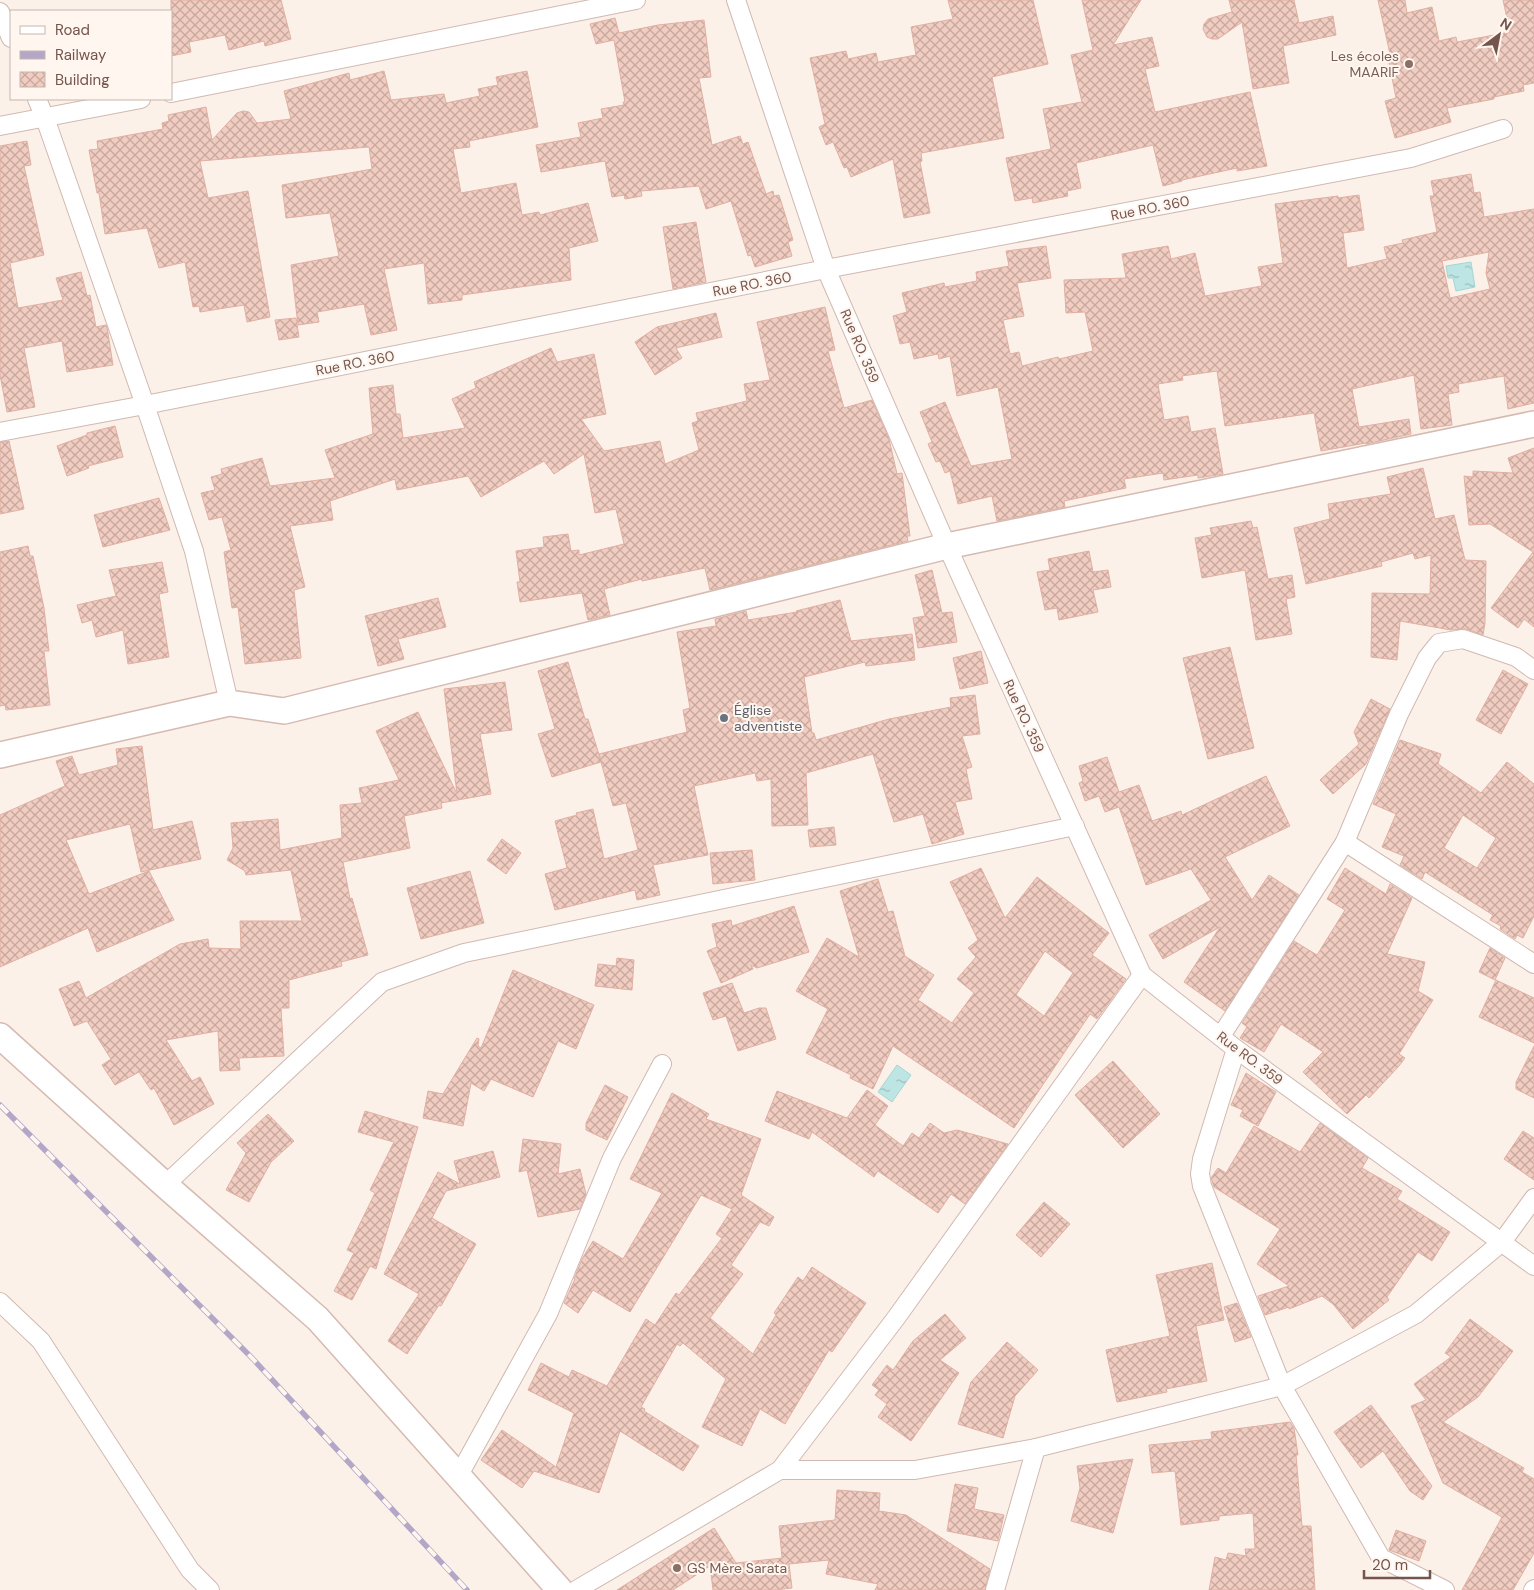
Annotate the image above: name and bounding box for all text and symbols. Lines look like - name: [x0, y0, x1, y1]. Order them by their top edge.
- legend: [10, 10, 172, 100]
- north arrow: [1474, 10, 1524, 60]
- text: N: [1497, 14, 1515, 34]
- text: Road: [55, 20, 90, 40]
- text: Railway: [55, 45, 107, 65]
- place label: Les écoles MAARIF: [1331, 47, 1400, 81]
- marker: Les écoles MAARIF: [1403, 58, 1415, 70]
- text: Building: [55, 70, 110, 90]
- street label: Rue RO. 360: [1109, 192, 1191, 224]
- street label: Rue RO. 360: [711, 268, 793, 300]
- street label: Rue RO. 359: [836, 306, 884, 386]
- street label: Rue RO. 360: [314, 347, 396, 379]
- street label: Rue RO. 359: [999, 677, 1049, 756]
- place label: Église adventiste: [734, 701, 802, 735]
- marker: Église adventiste: [718, 712, 730, 724]
- street label: Rue RO. 359: [1213, 1027, 1287, 1089]
- scale bar: [1364, 1548, 1430, 1580]
- text: 20 m: [1372, 1555, 1408, 1575]
- place label: GS Mère Sarata: [687, 1559, 787, 1577]
- marker: GS Mère Sarata: [671, 1562, 683, 1574]

